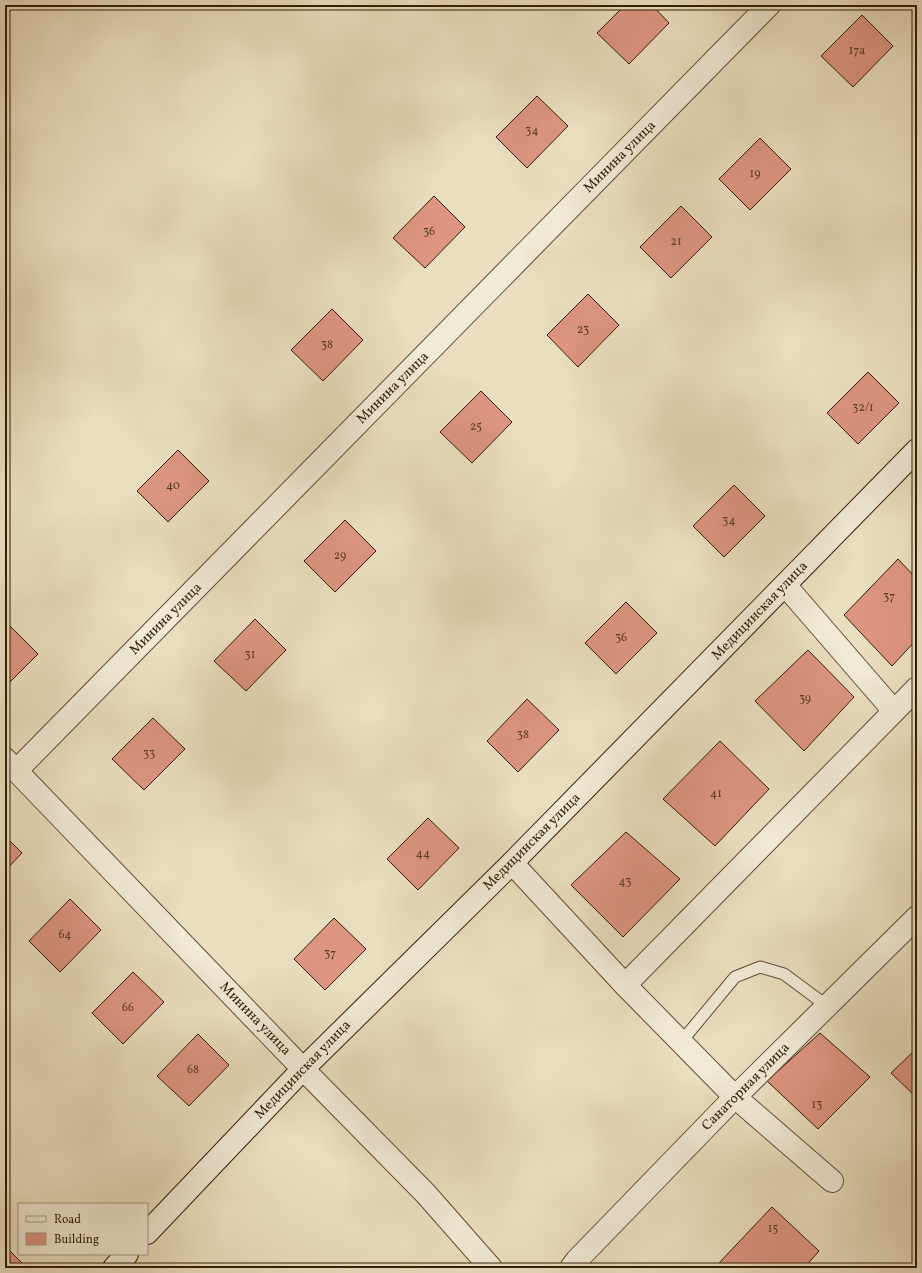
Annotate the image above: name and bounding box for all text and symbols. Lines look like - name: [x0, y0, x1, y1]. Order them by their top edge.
- house number: 17а: [849, 43, 865, 59]
- street label: Минина улица: [580, 117, 660, 197]
- house number: 34: [525, 123, 539, 139]
- house number: 19: [750, 166, 760, 182]
- house number: 36: [423, 224, 435, 240]
- house number: 21: [670, 234, 682, 250]
- house number: 23: [577, 322, 589, 338]
- house number: 38: [321, 337, 333, 353]
- street label: Минина улица: [353, 348, 433, 428]
- house number: 32/1: [852, 400, 874, 416]
- house number: 25: [470, 419, 482, 435]
- house number: 40: [166, 478, 180, 494]
- house number: 34: [722, 513, 736, 529]
- house number: 29: [334, 548, 346, 564]
- street label: Медицинская улица: [708, 557, 812, 665]
- street label: Минина улица: [126, 579, 206, 659]
- house number: 37: [883, 589, 895, 605]
- house number: 36: [615, 630, 627, 646]
- house number: 31: [245, 647, 255, 663]
- house number: 39: [799, 691, 811, 707]
- house number: 38: [517, 727, 529, 743]
- house number: 33: [143, 746, 155, 762]
- house number: 41: [710, 786, 722, 802]
- street label: Медицинская улица: [479, 789, 585, 895]
- house number: 44: [416, 846, 430, 862]
- house number: 43: [619, 874, 631, 890]
- house number: 64: [59, 927, 71, 943]
- house number: 37: [324, 946, 336, 962]
- street label: Минина улица: [215, 978, 295, 1060]
- house number: 66: [122, 1000, 134, 1016]
- street label: Медицинская улица: [251, 1016, 355, 1124]
- street label: Санаторная улица: [698, 1039, 794, 1135]
- house number: 68: [187, 1062, 199, 1078]
- house number: 13: [812, 1097, 822, 1113]
- legend: [18, 1203, 148, 1255]
- text: Road: [54, 1212, 81, 1228]
- house number: 15: [768, 1221, 778, 1237]
- text: Building: [54, 1232, 99, 1248]

